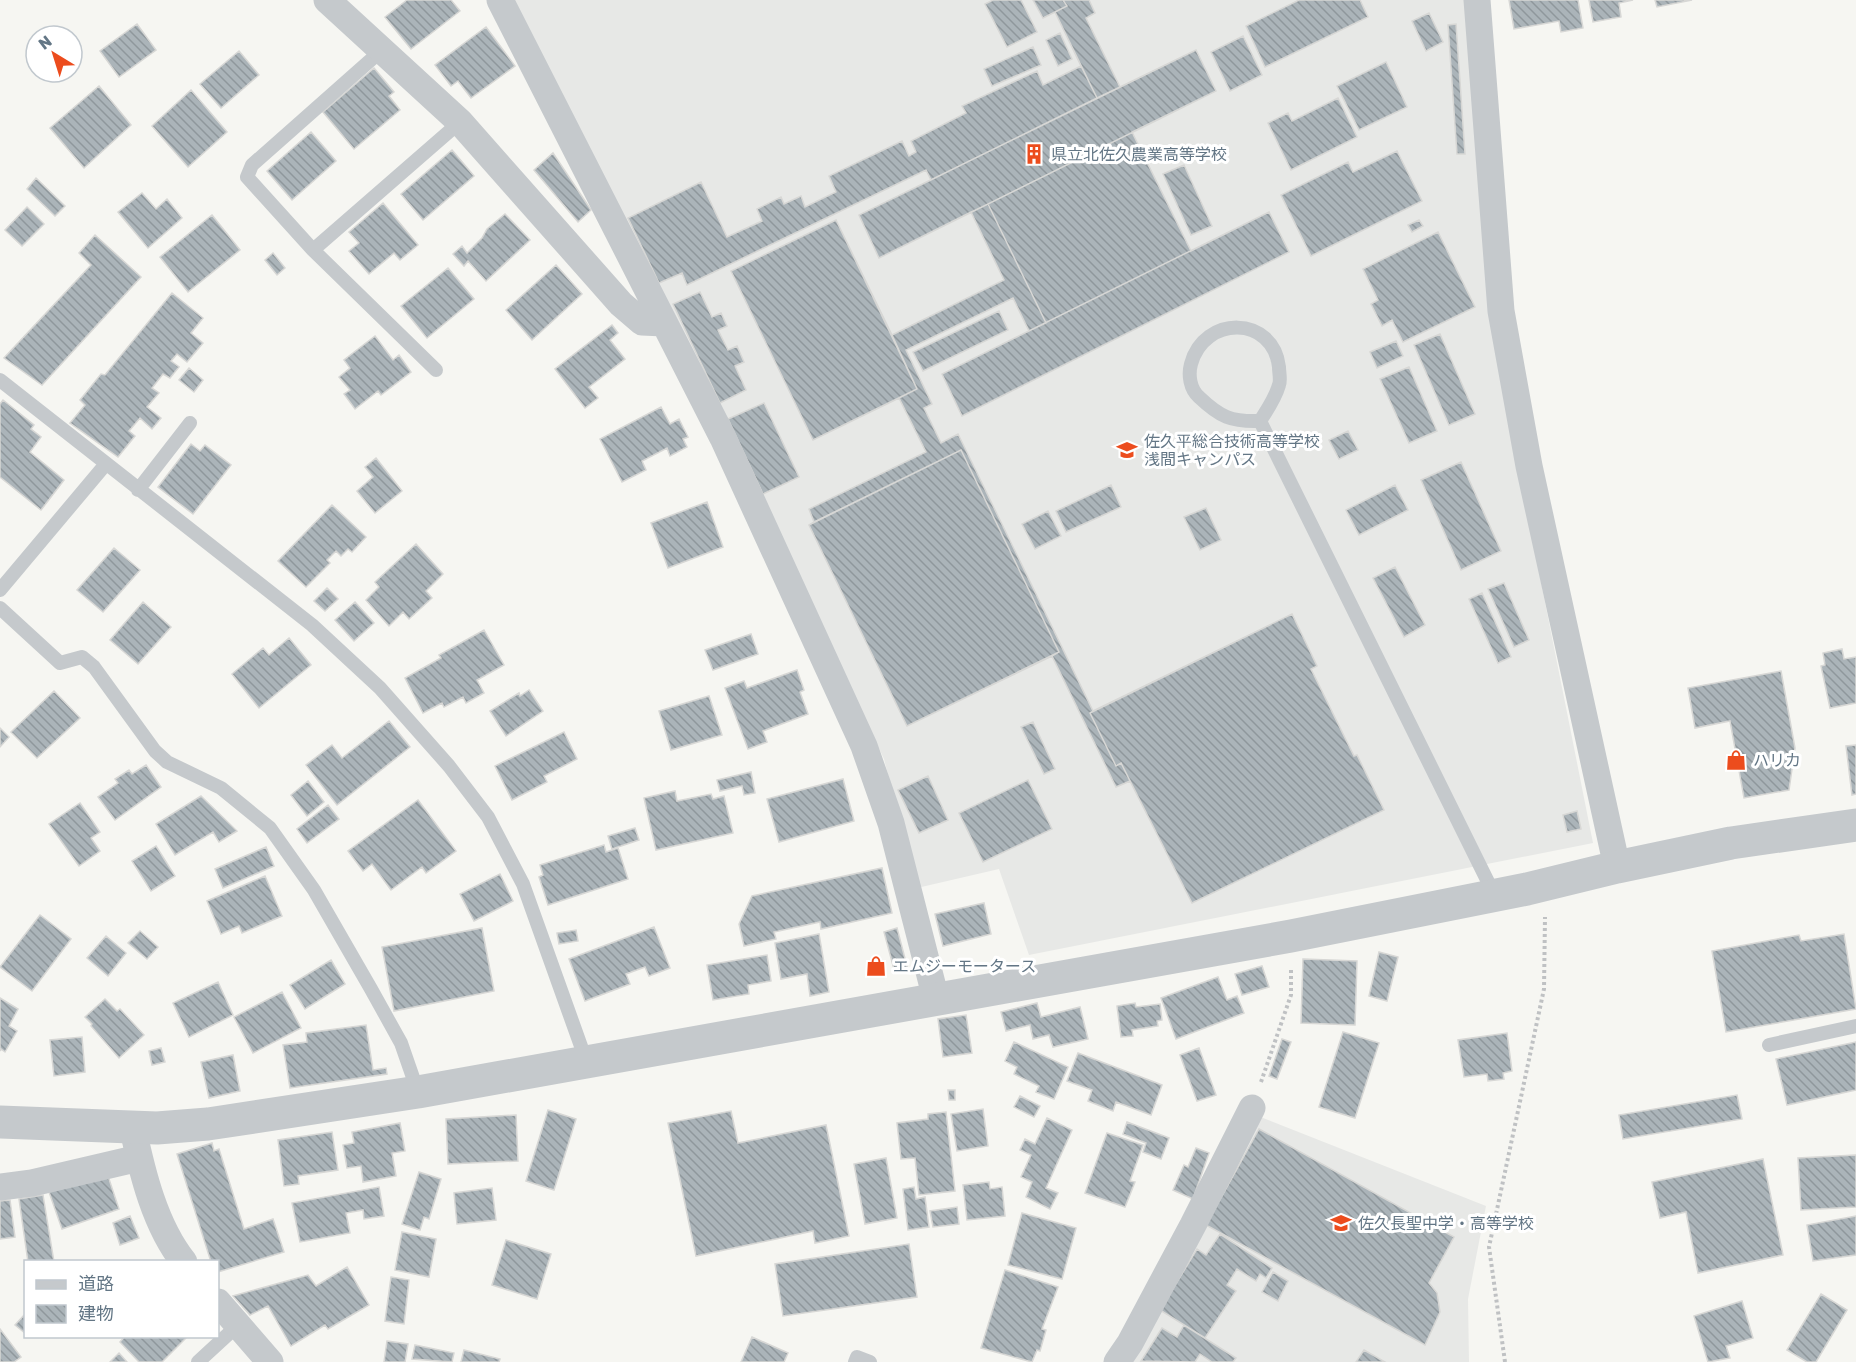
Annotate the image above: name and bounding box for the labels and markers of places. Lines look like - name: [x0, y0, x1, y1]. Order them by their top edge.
- building icon: 県立北佐久農業高等学校: [1022, 142, 1046, 166]
- place label: 県立北佐久農業高等学校: [1051, 145, 1227, 164]
- place label: 佐久平総合技術高等学校 浅間キャンパス: [1144, 432, 1320, 469]
- school or university icon: 佐久平総合技術高等学校 浅間キャンパス: [1115, 438, 1139, 462]
- shop icon: ハリカ: [1724, 748, 1748, 772]
- place label: ハリカ: [1753, 751, 1801, 770]
- shop icon: エムジーモータース: [864, 954, 888, 978]
- place label: エムジーモータース: [893, 957, 1036, 976]
- school or university icon: 佐久長聖中学・高等学校: [1329, 1211, 1353, 1235]
- place label: 佐久長聖中学・高等学校: [1358, 1214, 1534, 1233]

